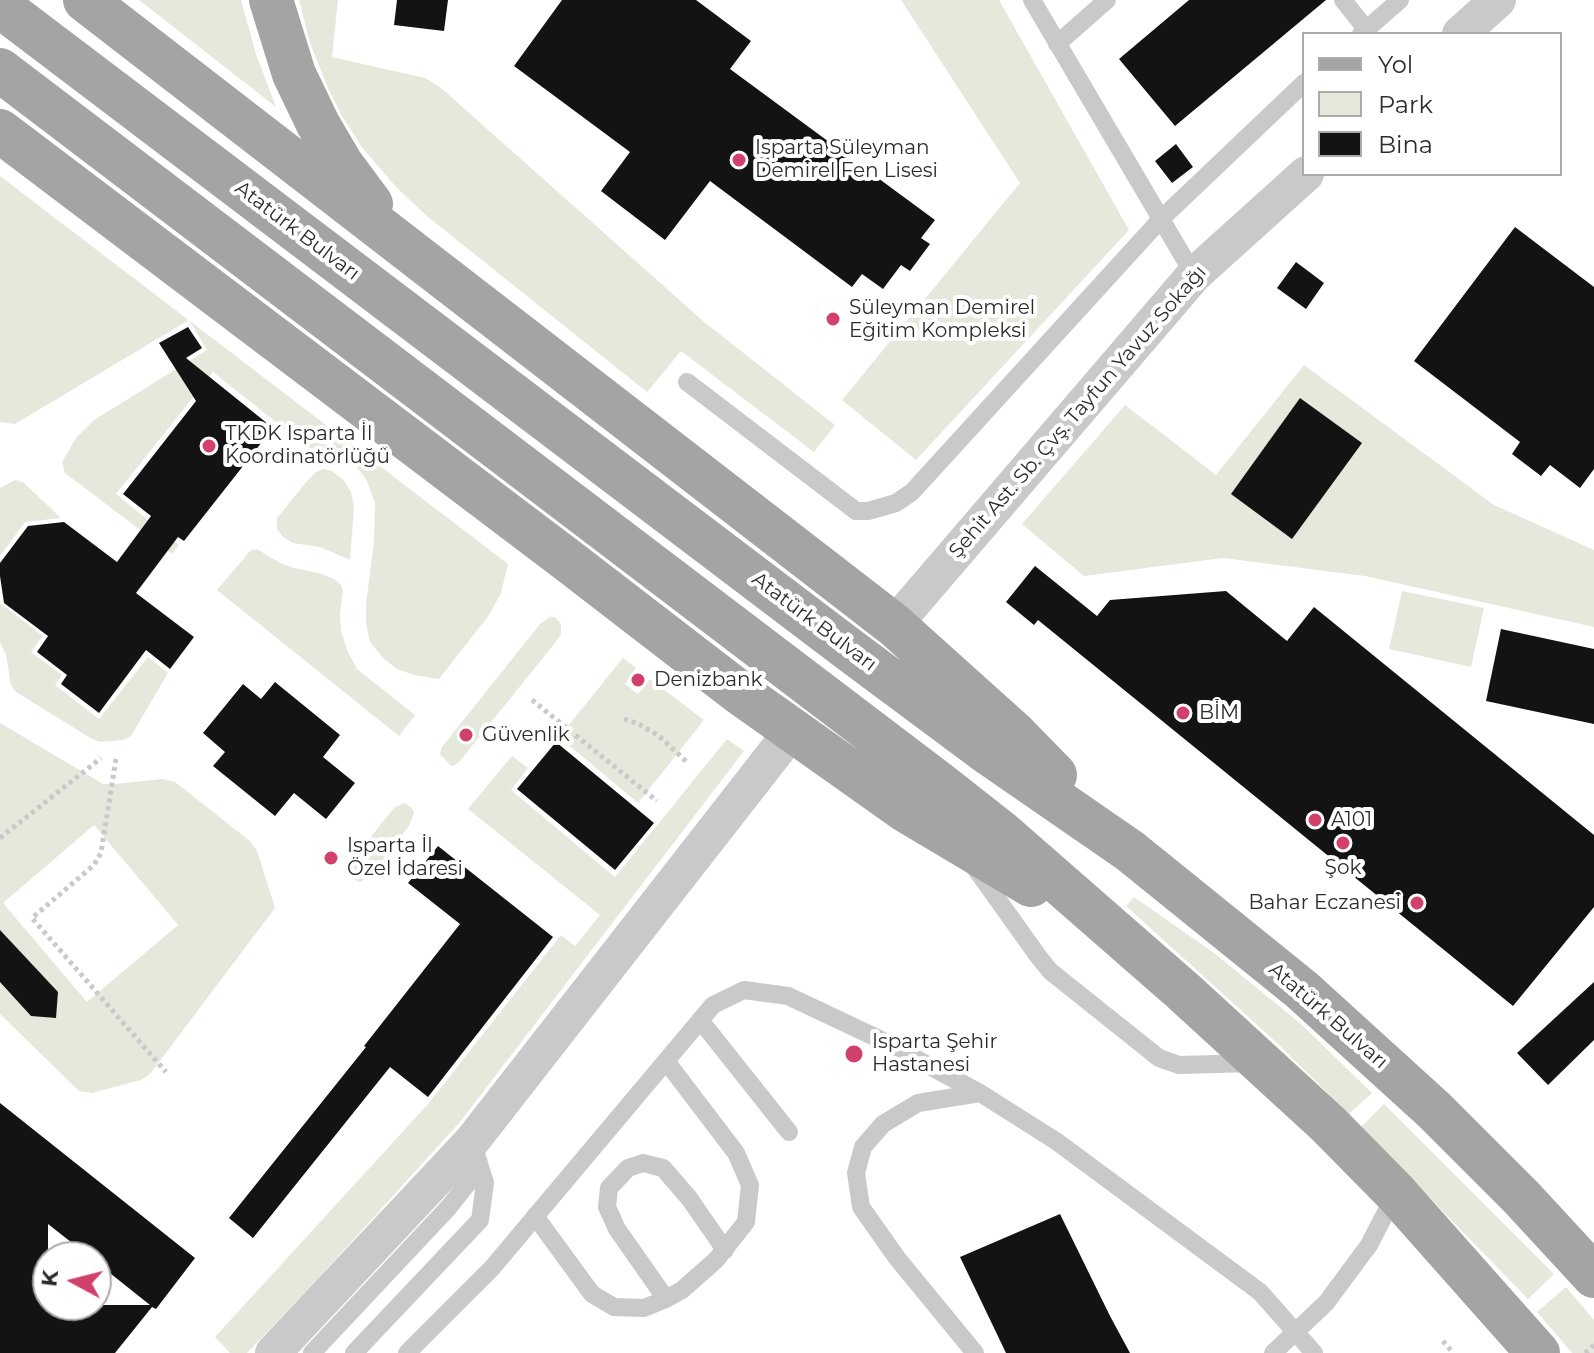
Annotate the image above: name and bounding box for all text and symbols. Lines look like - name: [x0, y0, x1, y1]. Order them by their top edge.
- legend: [1302, 32, 1562, 176]
- text: Yol: [1378, 50, 1413, 79]
- text: Park: [1378, 90, 1433, 119]
- text: Bina: [1378, 130, 1433, 159]
- place label: Isparta Süleyman Demirel Fen Lisesi: [755, 136, 938, 183]
- marker: Isparta Süleyman Demirel Fen Lisesi: [730, 151, 748, 169]
- street label: Atatürk Bulvarı: [230, 176, 364, 286]
- street label: Şehit Ast. Sb. Çvş. Tayfun Yavuz Sokağı: [944, 261, 1212, 563]
- place label: Süleyman Demirel Eğitim Kompleksi: [849, 296, 1035, 343]
- marker: Süleyman Demirel Eğitim Kompleksi: [824, 310, 842, 328]
- place label: TKDK Isparta İl Koordinatörlüğü: [225, 422, 390, 469]
- marker: TKDK Isparta İl Koordinatörlüğü: [200, 437, 218, 455]
- street label: Atatürk Bulvarı: [747, 567, 881, 677]
- place label: Denizbank: [654, 668, 762, 692]
- marker: Denizbank: [629, 671, 647, 689]
- place label: BİM: [1199, 701, 1239, 725]
- marker: BİM: [1174, 704, 1192, 722]
- place label: Güvenlik: [482, 723, 570, 747]
- marker: Güvenlik: [457, 726, 475, 744]
- place label: A101: [1331, 808, 1372, 832]
- marker: A101: [1306, 811, 1324, 829]
- place label: Isparta İl Özel İdaresi: [347, 834, 463, 881]
- marker: Şok: [1334, 834, 1352, 852]
- marker: Isparta İl Özel İdaresi: [322, 849, 340, 867]
- place label: Şok: [1325, 856, 1361, 880]
- place label: Bahar Eczanesi: [1248, 891, 1401, 915]
- marker: Bahar Eczanesi: [1408, 894, 1426, 912]
- street label: Atatürk Bulvarı: [1264, 958, 1392, 1074]
- place label: Isparta Şehir Hastanesi: [872, 1030, 997, 1077]
- marker: Isparta Şehir Hastanesi: [843, 1043, 865, 1065]
- north arrow: [32, 1241, 112, 1321]
- text: K: [35, 1269, 64, 1288]

